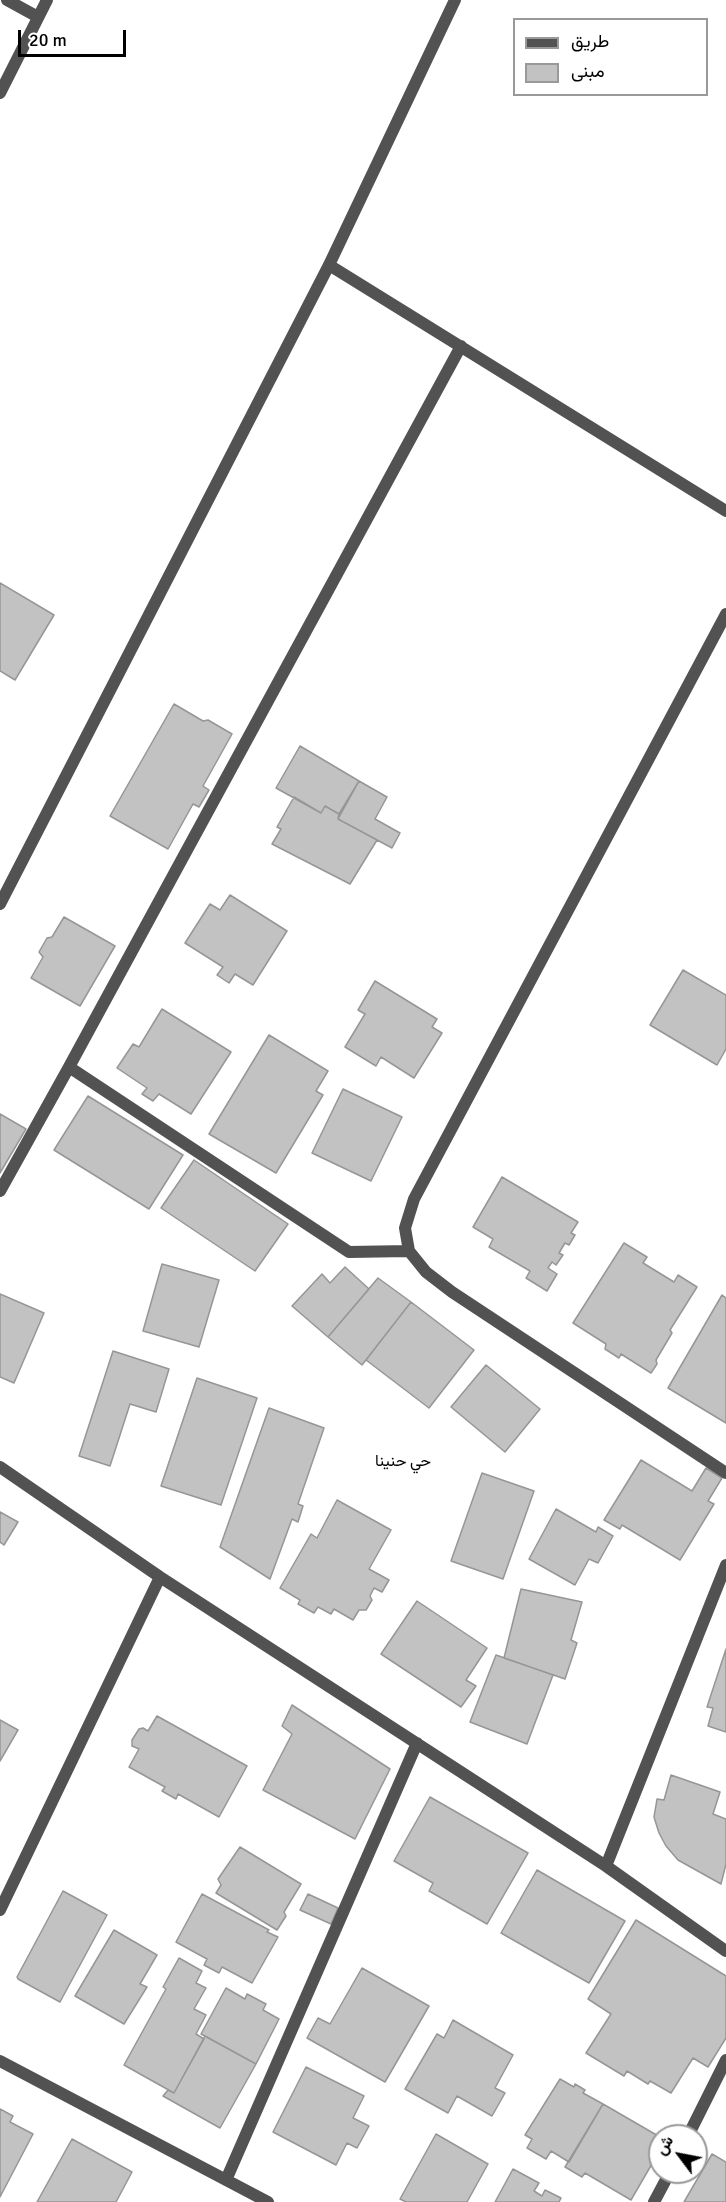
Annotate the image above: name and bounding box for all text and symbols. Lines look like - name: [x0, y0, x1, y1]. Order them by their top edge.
- scale bar: [21, 18, 129, 56]
- legend: [513, 18, 708, 96]
- text: 20 m: [29, 29, 67, 51]
- text: طريق: [571, 30, 609, 52]
- text: مبنى: [571, 60, 605, 82]
- district label: حي حنينا: [375, 1452, 431, 1472]
- north arrow: [648, 2124, 708, 2184]
- text: ش: [651, 2132, 678, 2159]

